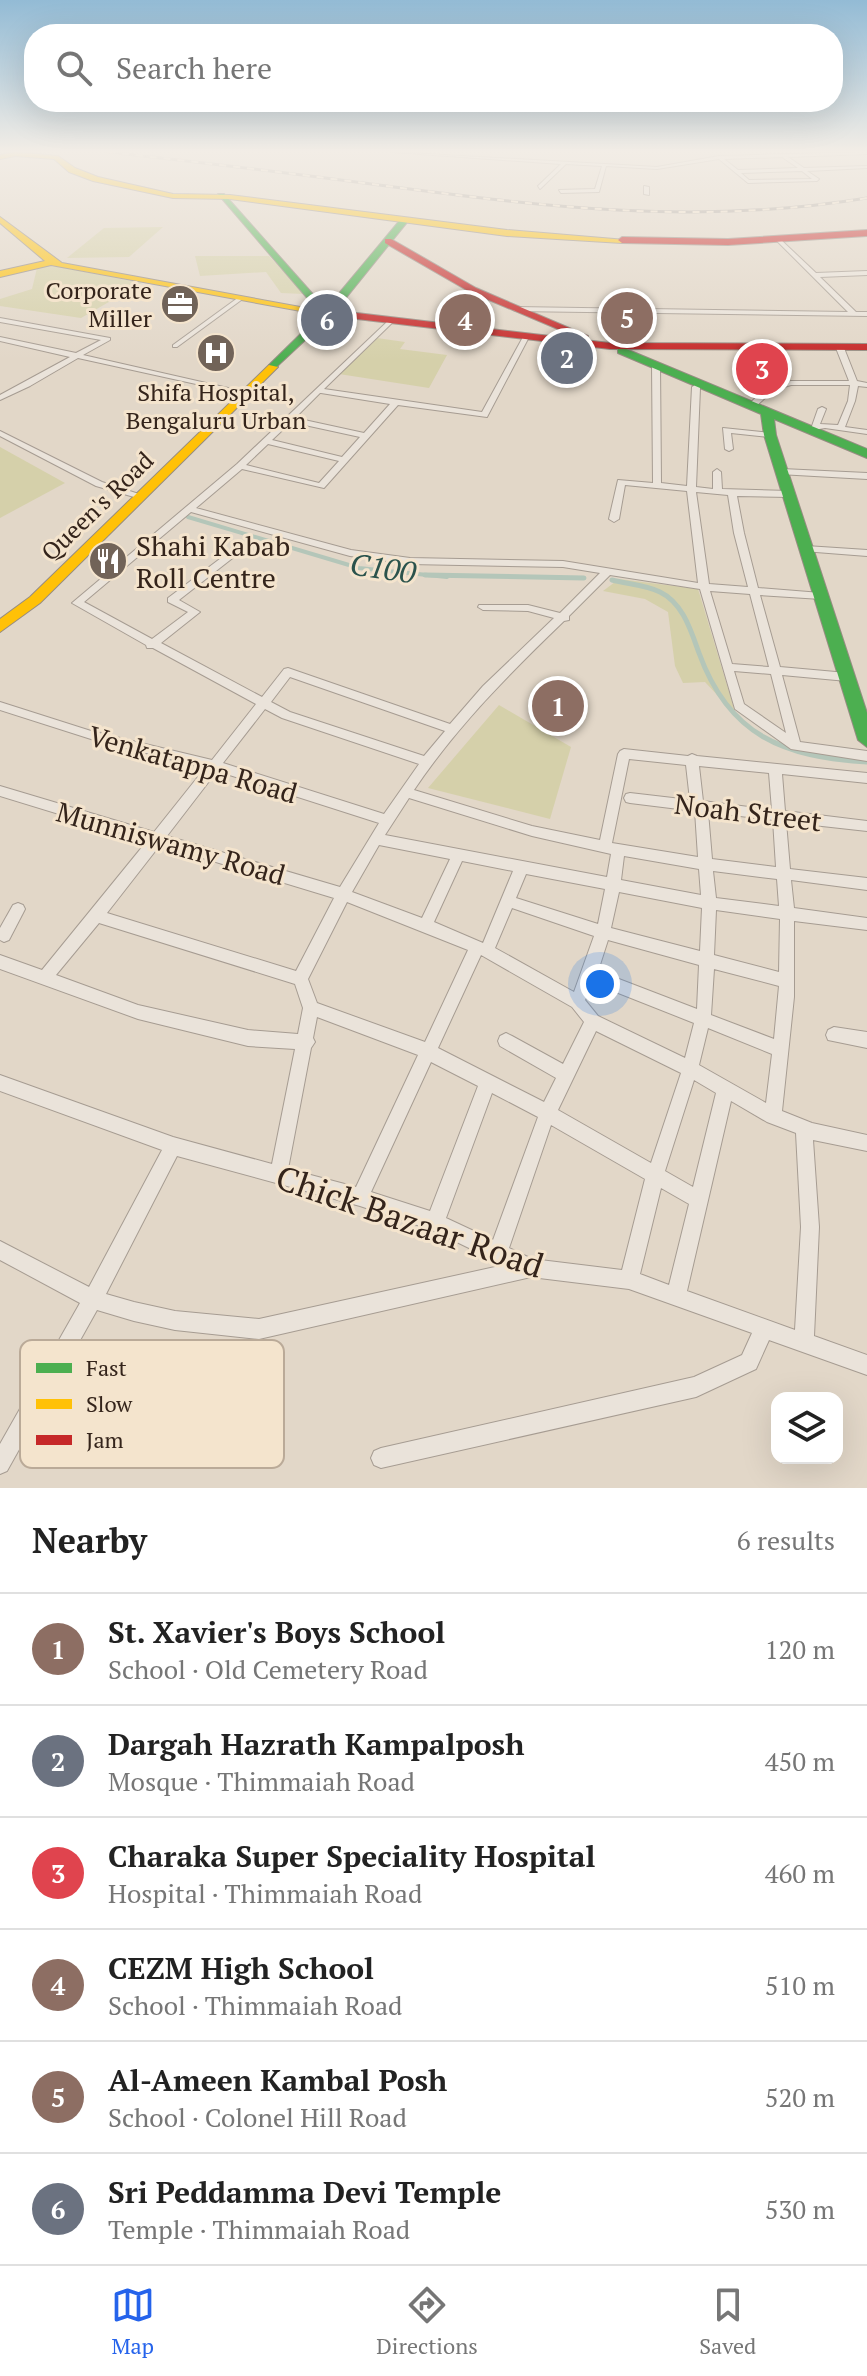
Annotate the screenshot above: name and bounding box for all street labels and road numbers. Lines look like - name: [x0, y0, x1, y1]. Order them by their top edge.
- street label: Queen's Road: [34, 444, 160, 568]
- street label: Venkatappa Road: [84, 717, 302, 811]
- street label: Noah Street: [672, 785, 824, 839]
- street label: Munniswamy Road: [52, 793, 290, 893]
- street label: Chick Bazaar Road: [270, 1154, 550, 1288]

